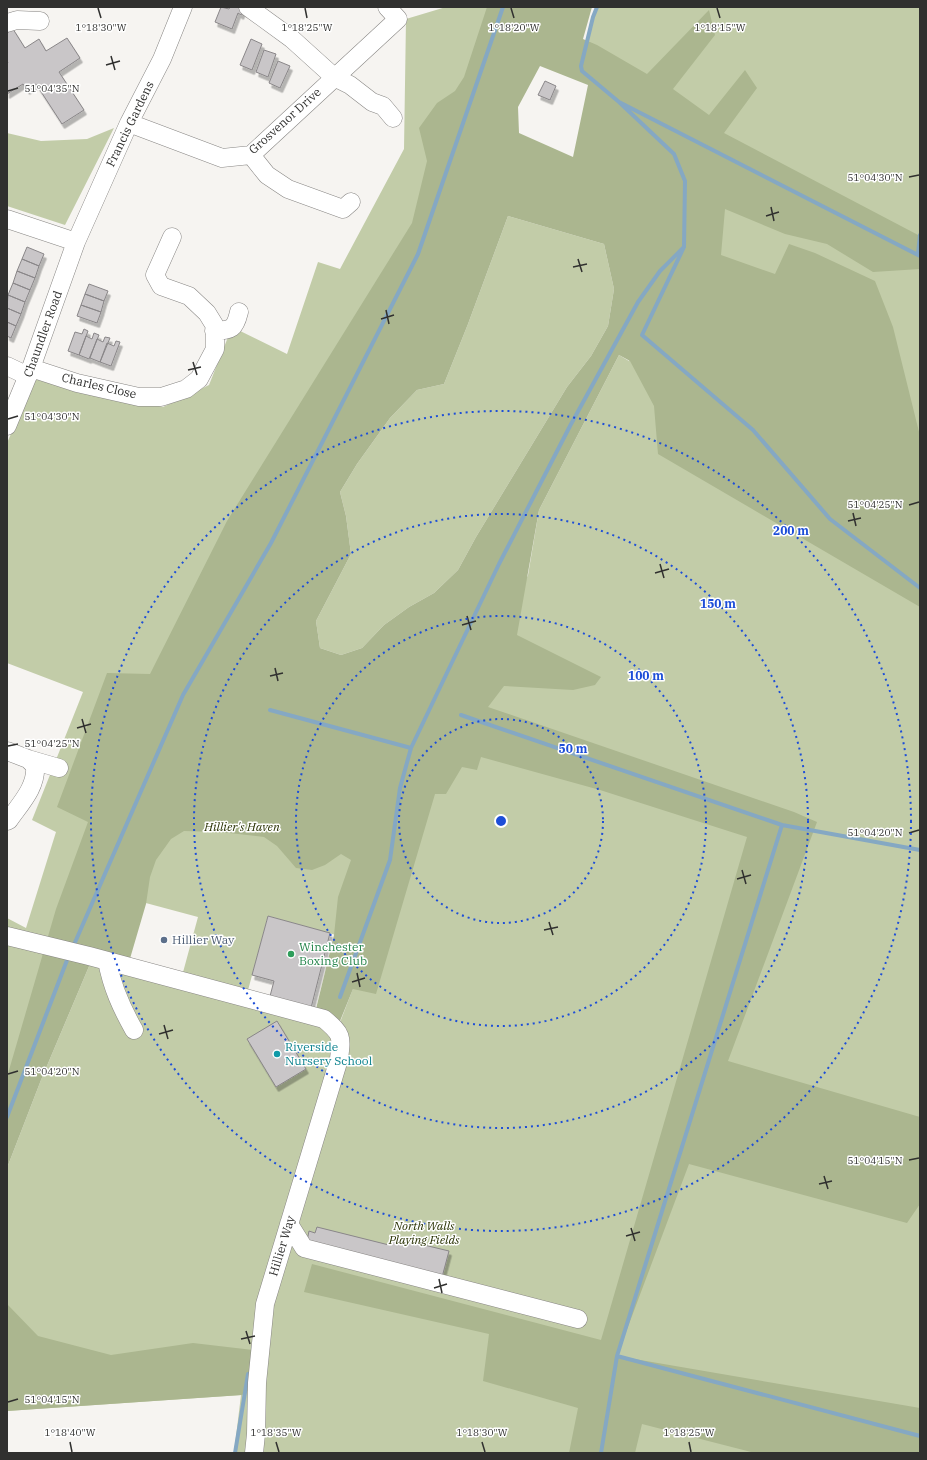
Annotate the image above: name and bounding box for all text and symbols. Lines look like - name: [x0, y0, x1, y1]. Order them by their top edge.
- text: 1°18'30"W: [75, 21, 127, 34]
- text: 1°18'25"W: [281, 21, 333, 34]
- text: 1°18'20"W: [488, 21, 540, 34]
- text: 1°18'15"W: [694, 21, 746, 34]
- street label: Francis Gardens: [102, 78, 157, 169]
- text: 51°04'35"N: [25, 82, 80, 95]
- street label: Grosvenor Drive: [245, 84, 324, 157]
- text: 51°04'30"N: [848, 171, 903, 184]
- street label: Chaundler Road: [20, 289, 65, 379]
- street label: Charles Close: [60, 370, 138, 401]
- text: 51°04'30"N: [25, 410, 80, 423]
- text: 51°04'25"N: [848, 498, 903, 511]
- text: 200 m: [773, 523, 809, 538]
- text: 150 m: [700, 596, 736, 611]
- text: 100 m: [628, 668, 664, 683]
- text: 51°04'25"N: [25, 737, 80, 750]
- text: 50 m: [559, 741, 588, 756]
- centre of rings: [494, 814, 508, 828]
- park label: Hillier's Haven: [203, 819, 280, 834]
- text: 51°04'20"N: [848, 826, 903, 839]
- place label: Hillier Way: [172, 932, 235, 947]
- marker: Hillier Way: [159, 935, 169, 945]
- place label: Winchester Boxing Club: [299, 939, 367, 968]
- marker: Winchester Boxing Club: [286, 949, 296, 959]
- place label: Riverside Nursery School: [285, 1039, 373, 1068]
- marker: Riverside Nursery School: [272, 1049, 282, 1059]
- text: 51°04'20"N: [25, 1065, 80, 1078]
- text: 51°04'15"N: [848, 1154, 903, 1167]
- street label: Hillier Way: [265, 1213, 298, 1278]
- park label: North Walls Playing Fields: [388, 1218, 460, 1247]
- text: 51°04'15"N: [25, 1393, 80, 1406]
- text: 1°18'40"W: [44, 1426, 96, 1439]
- text: 1°18'35"W: [250, 1426, 302, 1439]
- text: 1°18'30"W: [456, 1426, 508, 1439]
- text: 1°18'25"W: [663, 1426, 715, 1439]

